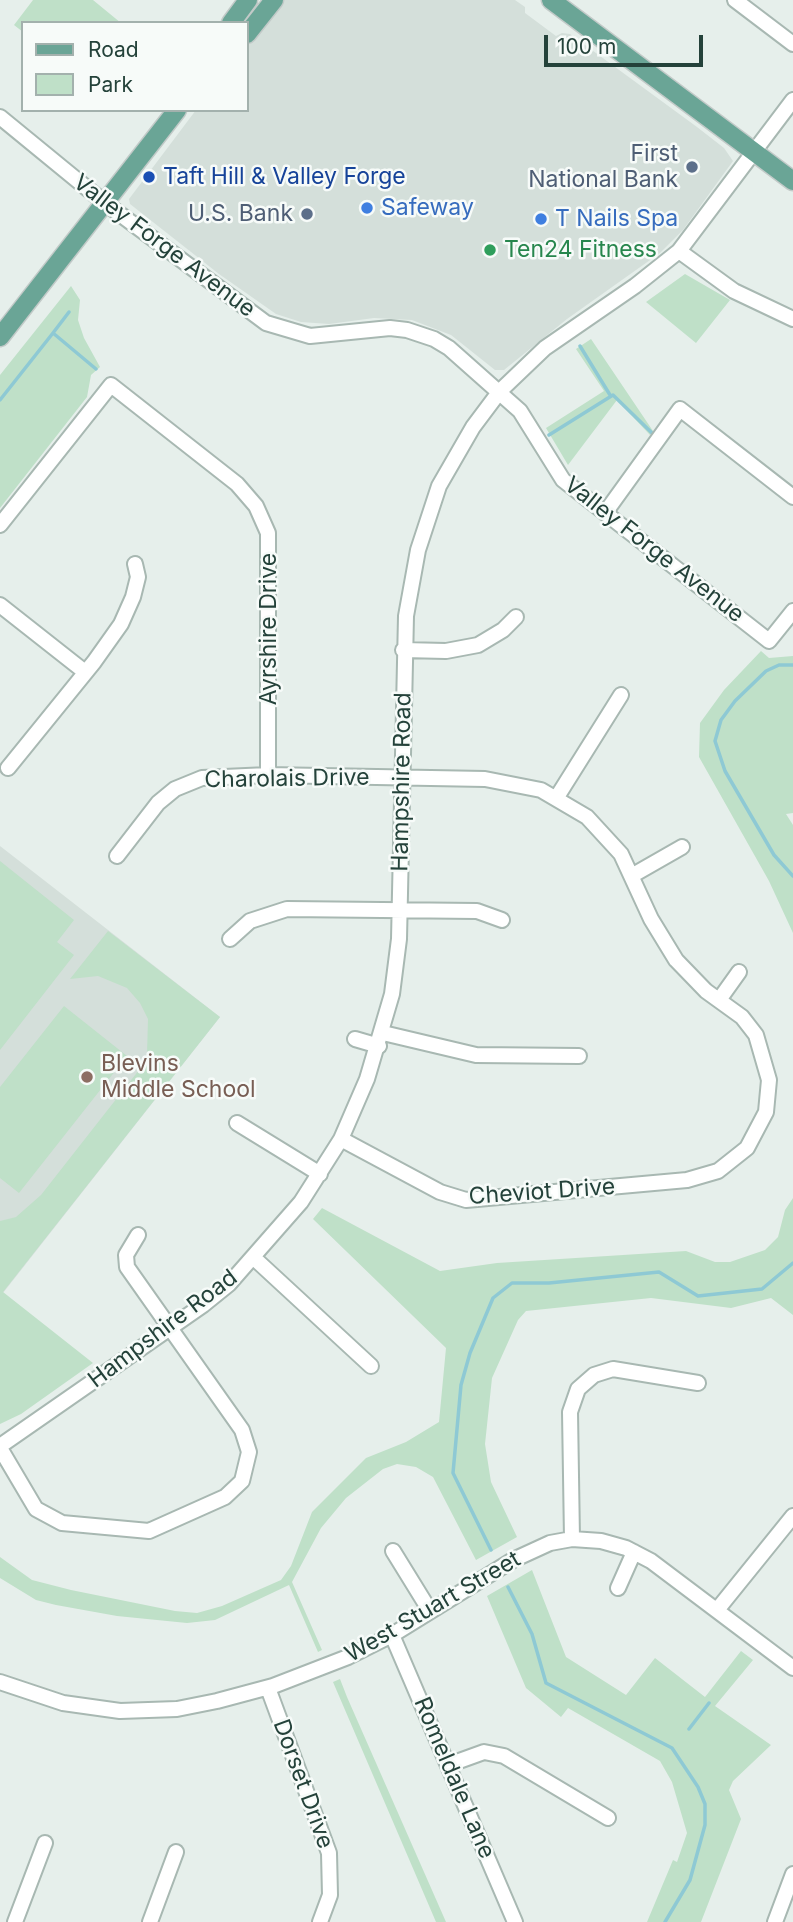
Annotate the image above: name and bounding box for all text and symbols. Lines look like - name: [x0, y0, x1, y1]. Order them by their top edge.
- legend: [21, 21, 248, 112]
- scale bar: [548, 21, 707, 65]
- text: 100 m: [557, 34, 616, 59]
- text: Road: [88, 37, 139, 62]
- text: Park: [88, 72, 133, 97]
- place label: First National Bank: [528, 140, 678, 194]
- marker: First National Bank: [684, 159, 700, 175]
- place label: Taft Hill & Valley Forge: [163, 163, 406, 191]
- street label: Valley Forge Avenue: [68, 169, 260, 323]
- marker: Taft Hill & Valley Forge: [141, 169, 157, 185]
- place label: Safeway: [381, 194, 474, 222]
- place label: U.S. Bank: [188, 200, 293, 228]
- marker: Safeway: [359, 200, 375, 216]
- place label: T Nails Spa: [555, 205, 678, 233]
- marker: U.S. Bank: [299, 206, 315, 222]
- marker: T Nails Spa: [533, 211, 549, 227]
- place label: Ten24 Fitness: [504, 236, 657, 264]
- marker: Ten24 Fitness: [482, 242, 498, 258]
- street label: Valley Forge Avenue: [559, 471, 749, 629]
- street label: Ayrshire Drive: [255, 553, 283, 705]
- street label: Hampshire Road: [387, 692, 417, 872]
- street label: Charolais Drive: [204, 764, 370, 794]
- place label: Blevins Middle School: [101, 1050, 256, 1104]
- marker: Blevins Middle School: [79, 1069, 95, 1085]
- street label: Cheviot Drive: [468, 1173, 616, 1211]
- street label: Hampshire Road: [83, 1264, 243, 1394]
- street label: West Stuart Street: [340, 1546, 526, 1668]
- street label: Romeldale Lane: [408, 1693, 500, 1863]
- street label: Dorset Drive: [267, 1716, 339, 1852]

